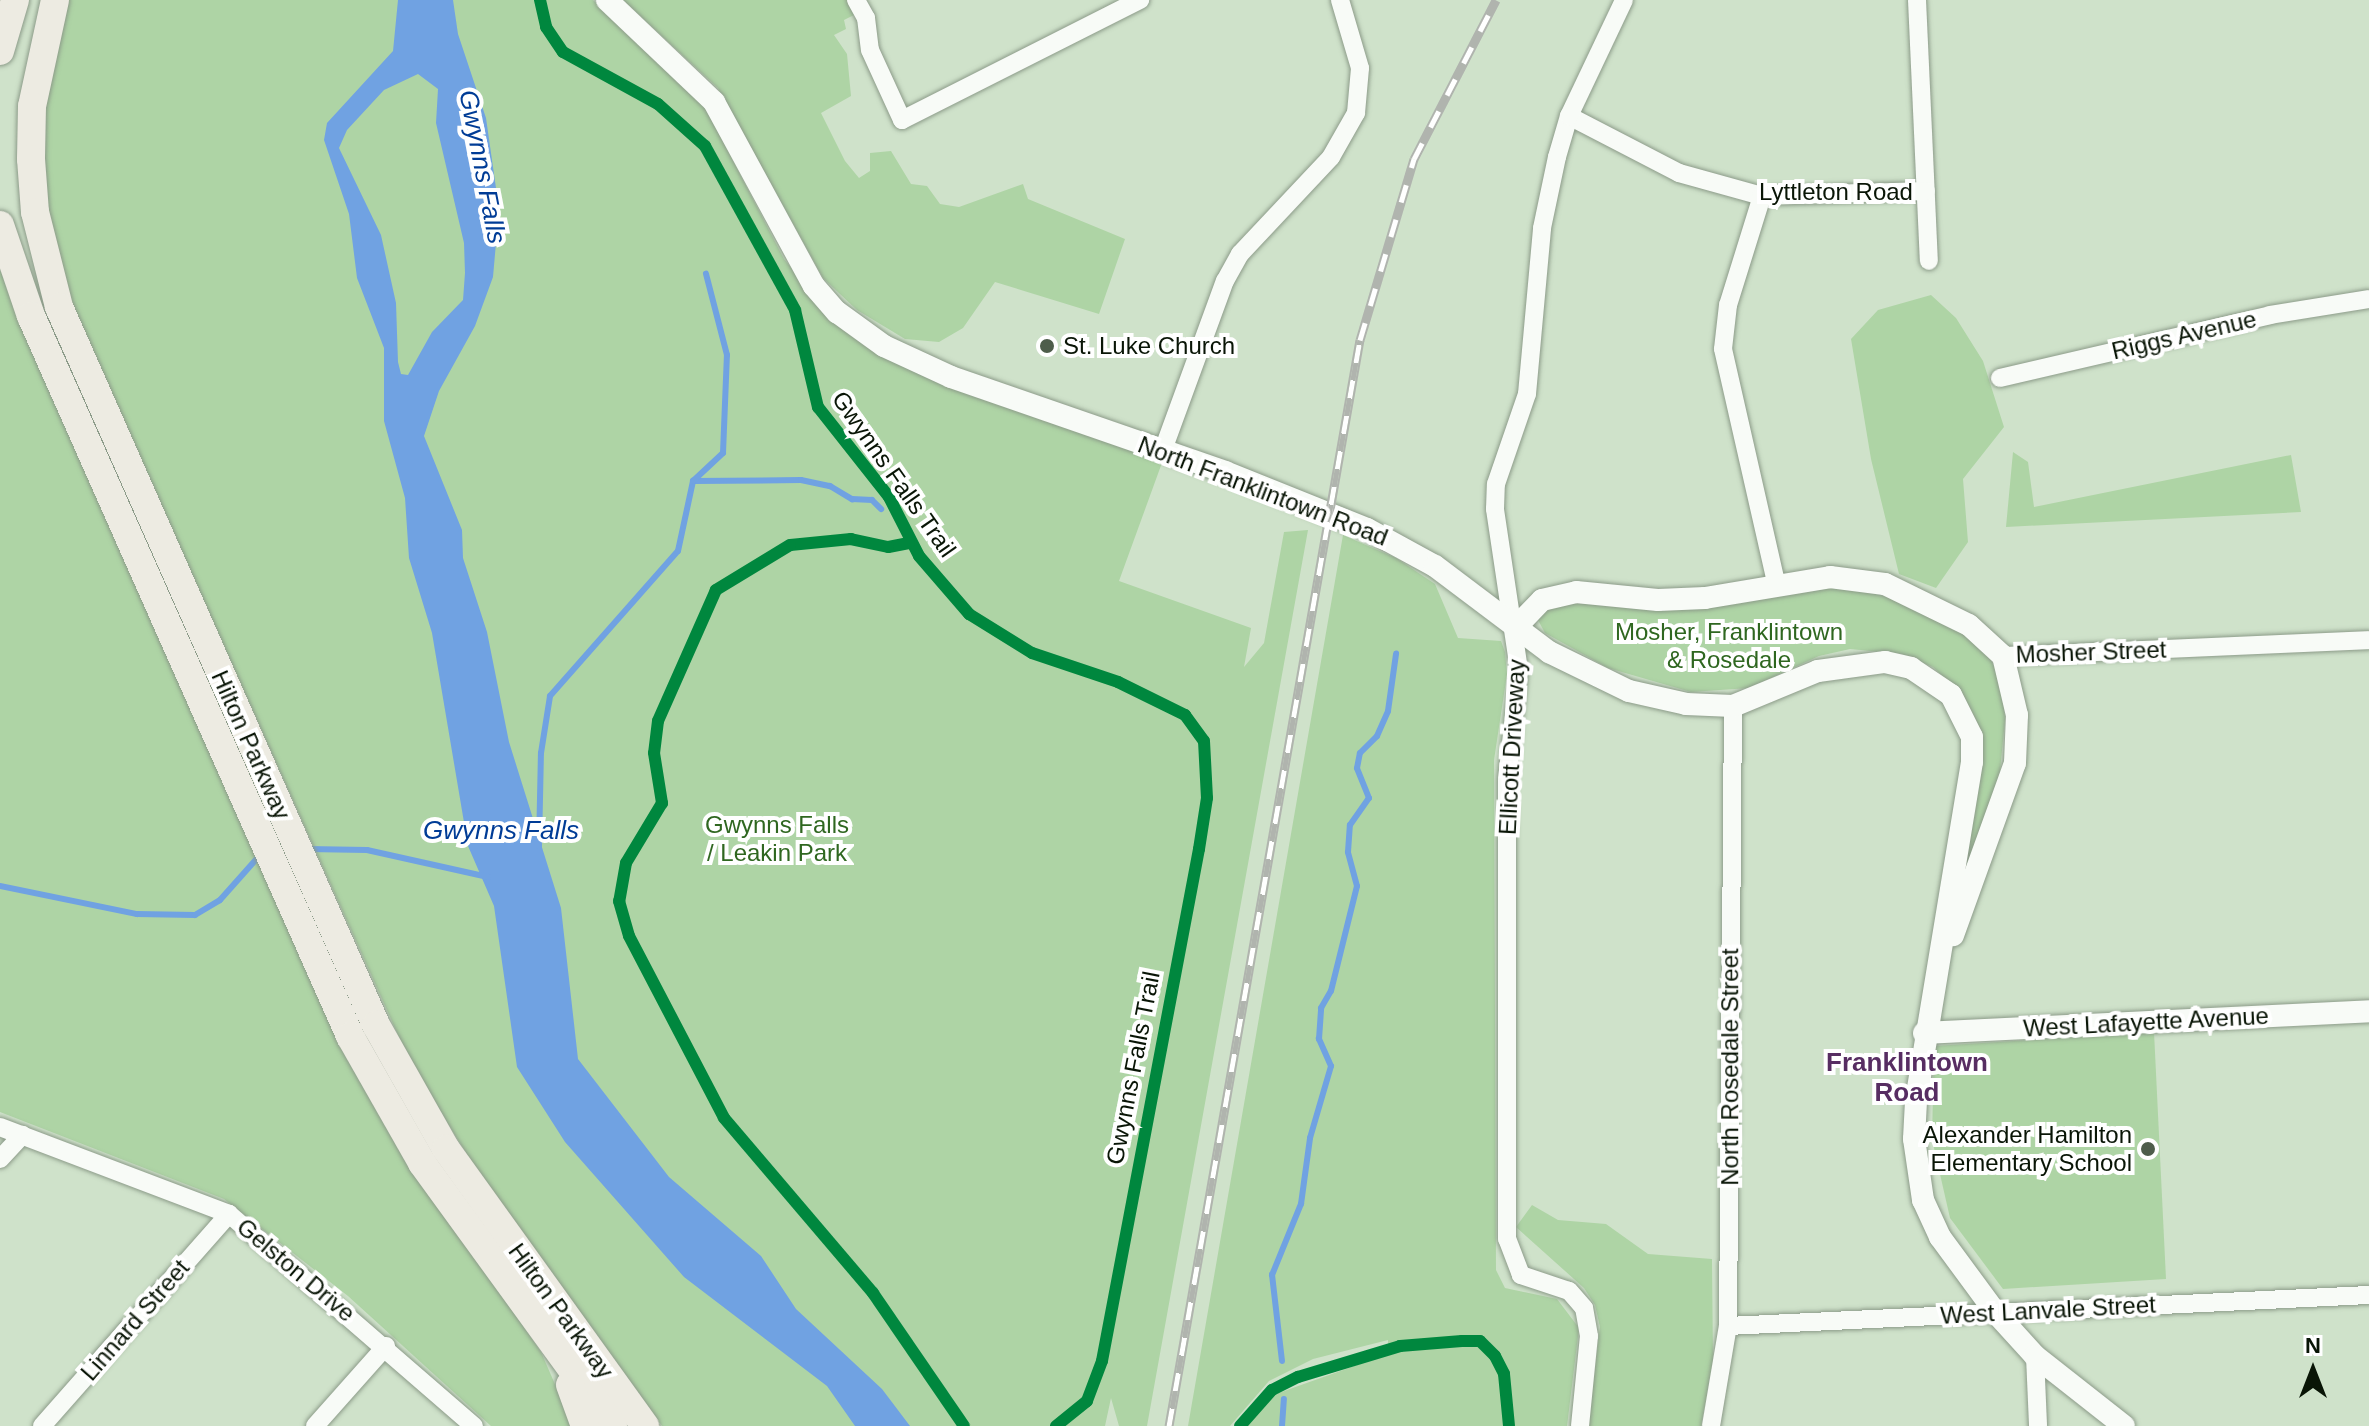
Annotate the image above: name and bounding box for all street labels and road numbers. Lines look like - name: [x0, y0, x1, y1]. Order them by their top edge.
- street label: Lyttleton Road: [1759, 178, 1913, 206]
- street label: Riggs Avenue: [2108, 304, 2260, 366]
- street label: Gwynns Falls Trail: [826, 385, 962, 563]
- street label: North Franklintown Road: [1134, 430, 1392, 552]
- street label: Mosher Street: [2015, 635, 2167, 669]
- street label: Ellicott Driveway: [1493, 658, 1531, 836]
- street label: Hilton Parkway: [205, 666, 297, 824]
- street label: North Rosedale Street: [1716, 948, 1744, 1186]
- street label: Gwynns Falls Trail: [1100, 969, 1166, 1167]
- street label: West Lafayette Avenue: [2022, 1001, 2270, 1043]
- street label: Gelston Drive: [231, 1212, 361, 1328]
- street label: Hilton Parkway: [502, 1238, 620, 1384]
- street label: Linnard Street: [75, 1254, 195, 1386]
- street label: West Lanvale Street: [1940, 1290, 2156, 1330]

